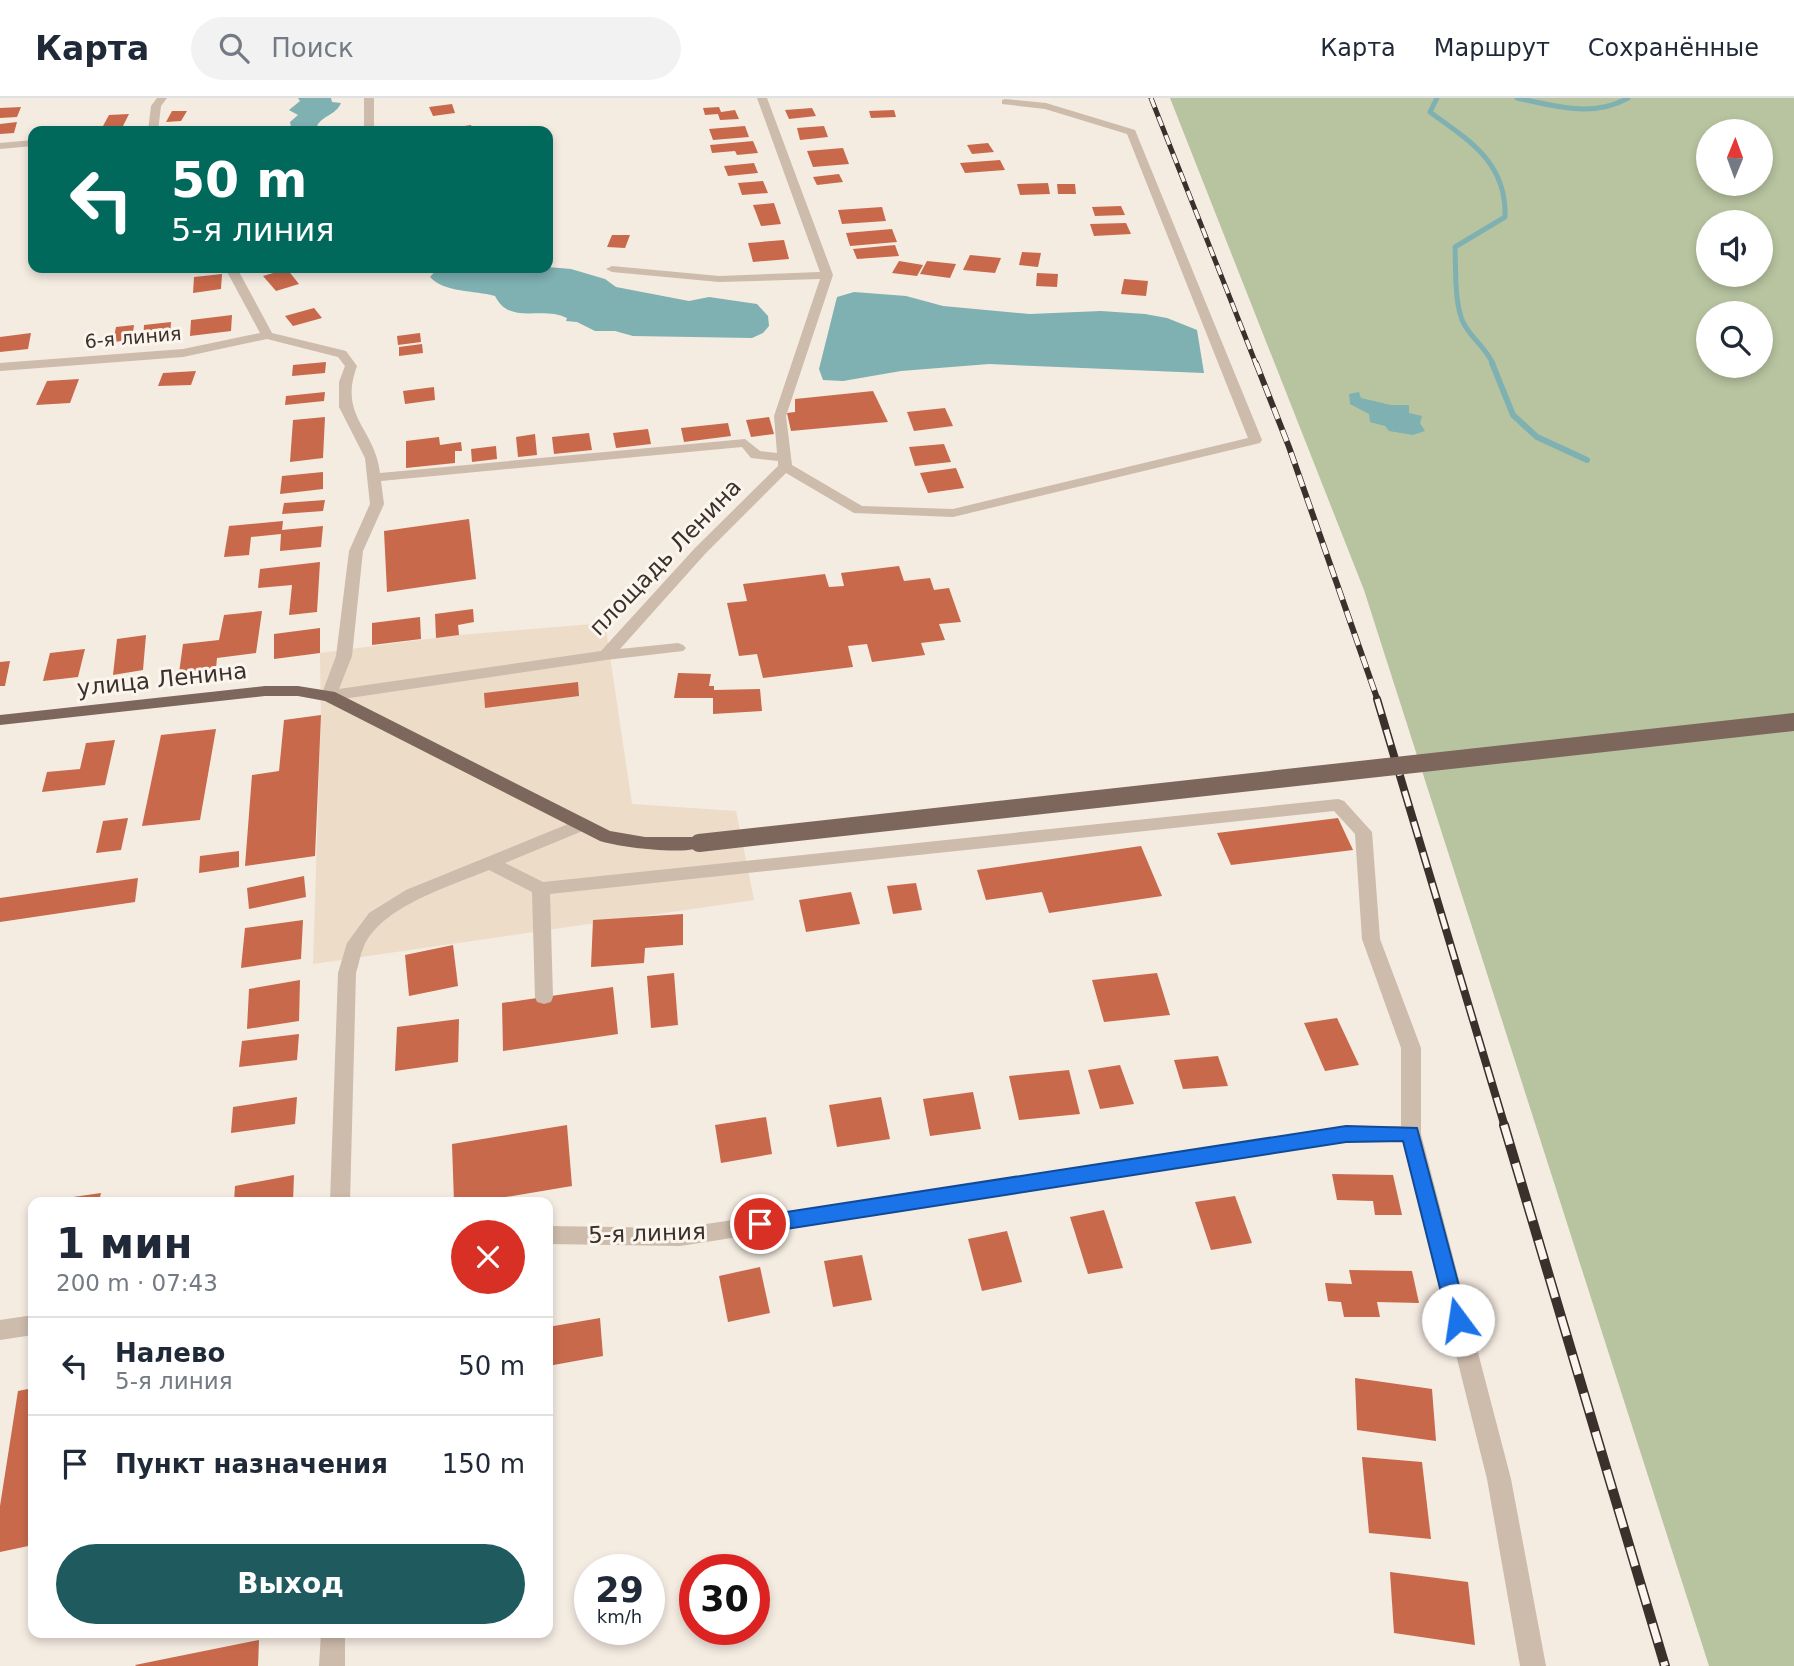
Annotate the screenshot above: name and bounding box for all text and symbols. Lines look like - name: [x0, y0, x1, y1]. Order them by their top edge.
- search box: [191, 17, 681, 80]
- text: Карта: [35, 29, 149, 68]
- icon: search: [215, 29, 253, 67]
- text: Поиск: [271, 33, 354, 63]
- text: Карта: [1320, 34, 1396, 62]
- text: Маршрут: [1434, 34, 1550, 62]
- text: Сохранённые: [1588, 34, 1759, 62]
- north arrow: [1696, 119, 1773, 196]
- map controls: [1696, 119, 1773, 378]
- text: 50 m: [171, 152, 307, 209]
- icon: left: [56, 154, 147, 245]
- button: sound: [1696, 210, 1773, 287]
- text: 5-я линия: [171, 211, 335, 249]
- button: search: [1696, 301, 1773, 378]
- street label: 6-я линия: [84, 322, 182, 352]
- street label: площадь Ленина: [584, 474, 746, 640]
- street label: улица Ленина: [76, 657, 248, 701]
- pin: [730, 1194, 790, 1254]
- icon: arrive: [741, 1205, 779, 1243]
- street label: 5-я линия: [588, 1218, 706, 1248]
- text: 1 мин: [56, 1219, 193, 1268]
- button: close: [451, 1220, 525, 1294]
- text: 200 m · 07:43: [56, 1270, 218, 1296]
- position arrow: [1421, 1283, 1495, 1357]
- text: Налево: [115, 1338, 225, 1368]
- icon: left: [56, 1347, 94, 1385]
- text: 50 m: [458, 1351, 525, 1381]
- text: 5-я линия: [115, 1368, 233, 1394]
- icon: arrive: [56, 1445, 94, 1483]
- text: Пункт назначения: [115, 1449, 388, 1479]
- text: 150 m: [442, 1449, 525, 1479]
- button: Выход: [56, 1544, 525, 1624]
- speed limit sign: 30: [679, 1554, 770, 1645]
- text: 29: [595, 1570, 644, 1610]
- text: km/h: [597, 1606, 642, 1627]

